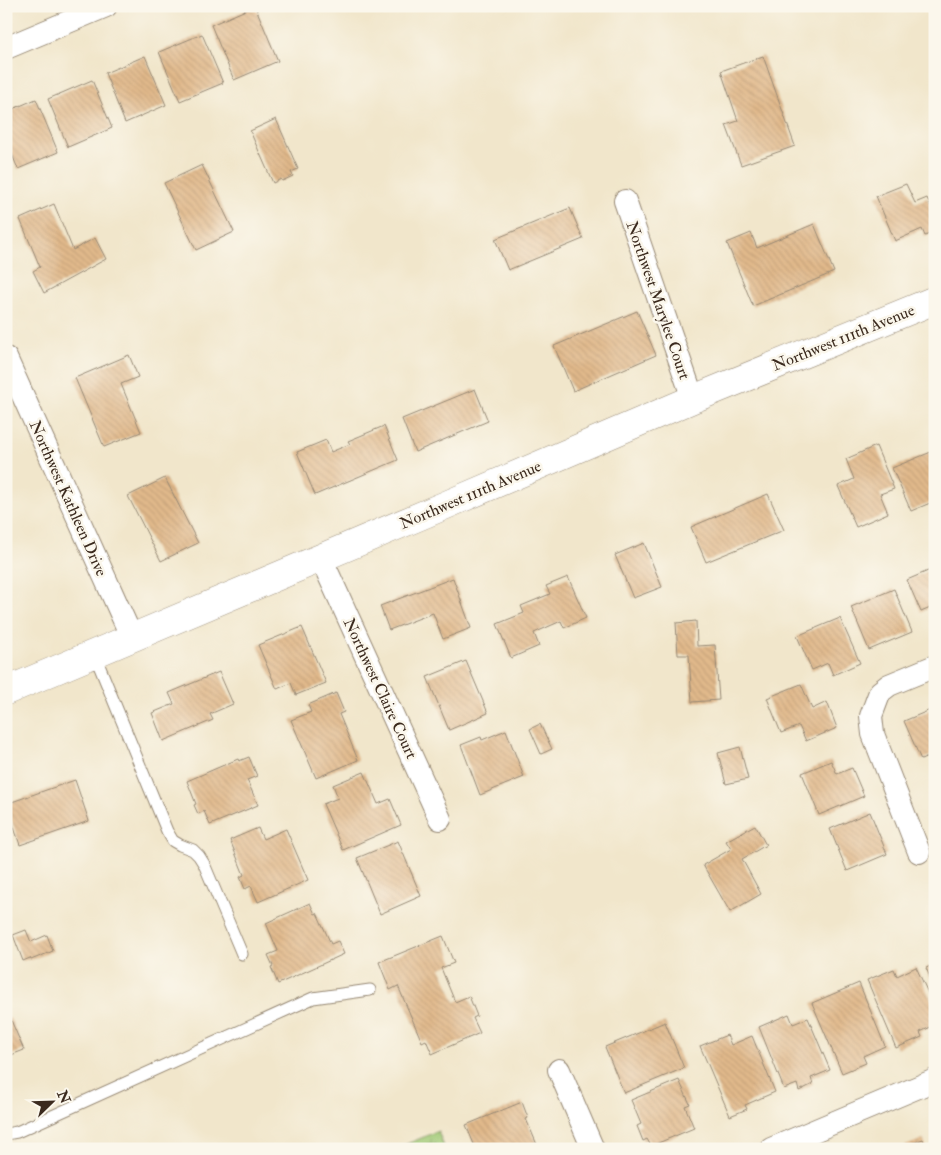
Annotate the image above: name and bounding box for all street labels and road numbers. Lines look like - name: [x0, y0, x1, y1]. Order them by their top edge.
- street label: Northwest Marylee Court: [622, 219, 695, 382]
- street label: Northwest 111th Avenue: [769, 300, 918, 376]
- street label: Northwest Kathleen Drive: [25, 417, 112, 580]
- street label: Northwest 111th Avenue: [397, 456, 544, 534]
- street label: Northwest Claire Court: [339, 615, 421, 762]

